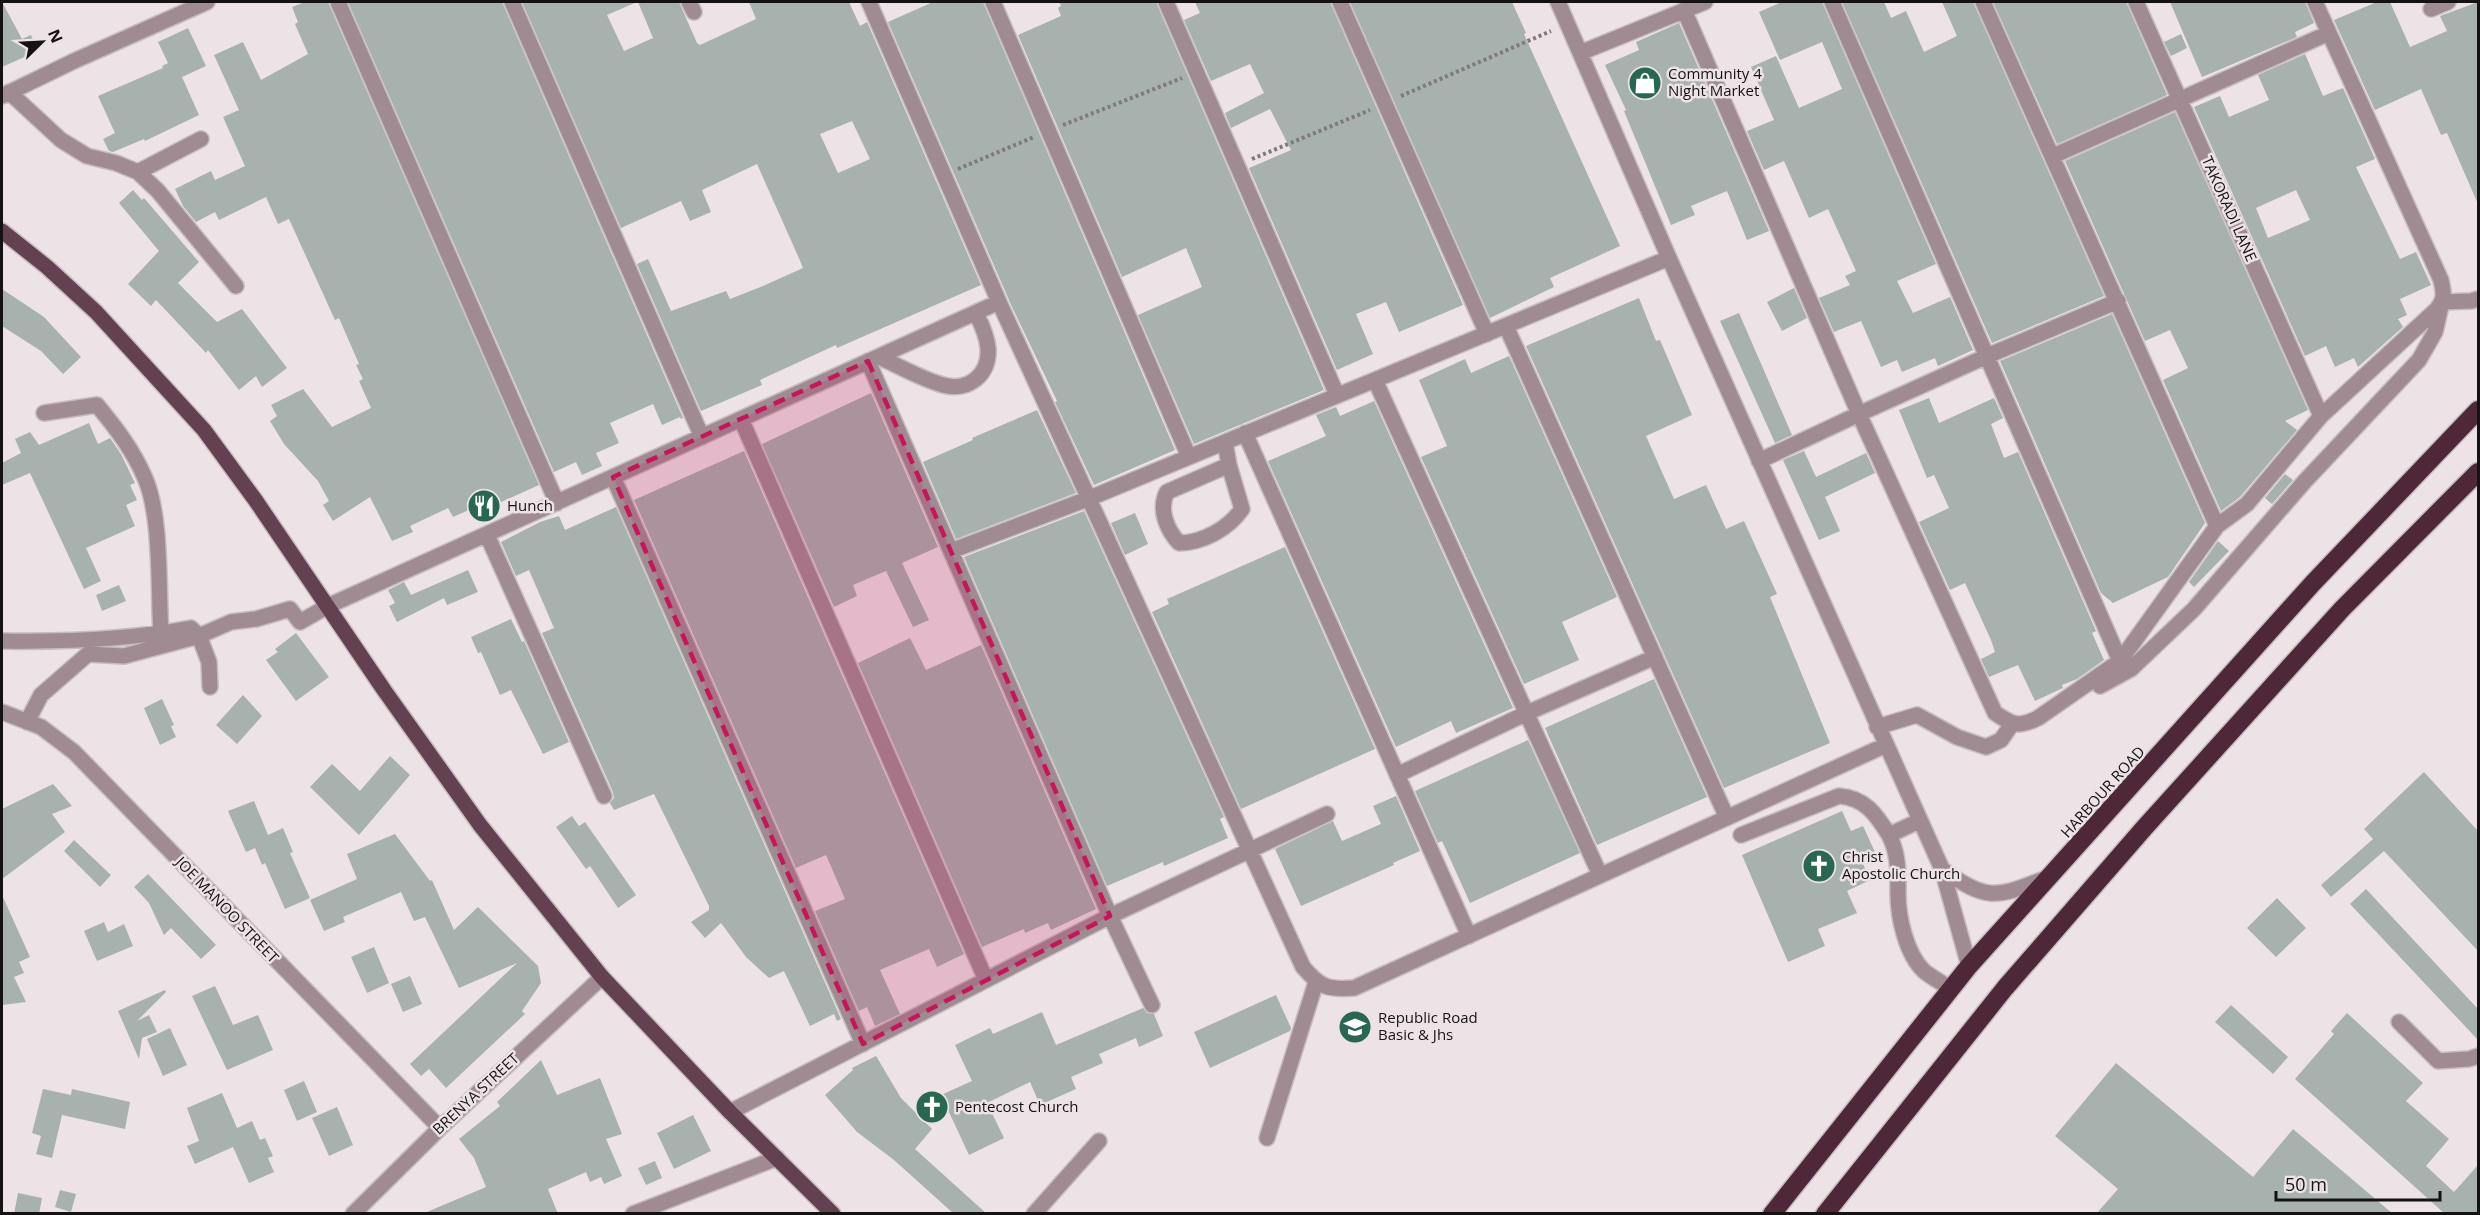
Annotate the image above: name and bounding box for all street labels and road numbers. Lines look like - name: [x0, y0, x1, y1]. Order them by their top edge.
- street label: TAKORADI LANE: [2198, 153, 2262, 264]
- street label: HARBOUR ROAD: [2056, 741, 2149, 841]
- street label: JOE MANOO STREET: [170, 851, 284, 967]
- street label: BRENYA STREET: [428, 1048, 523, 1138]

